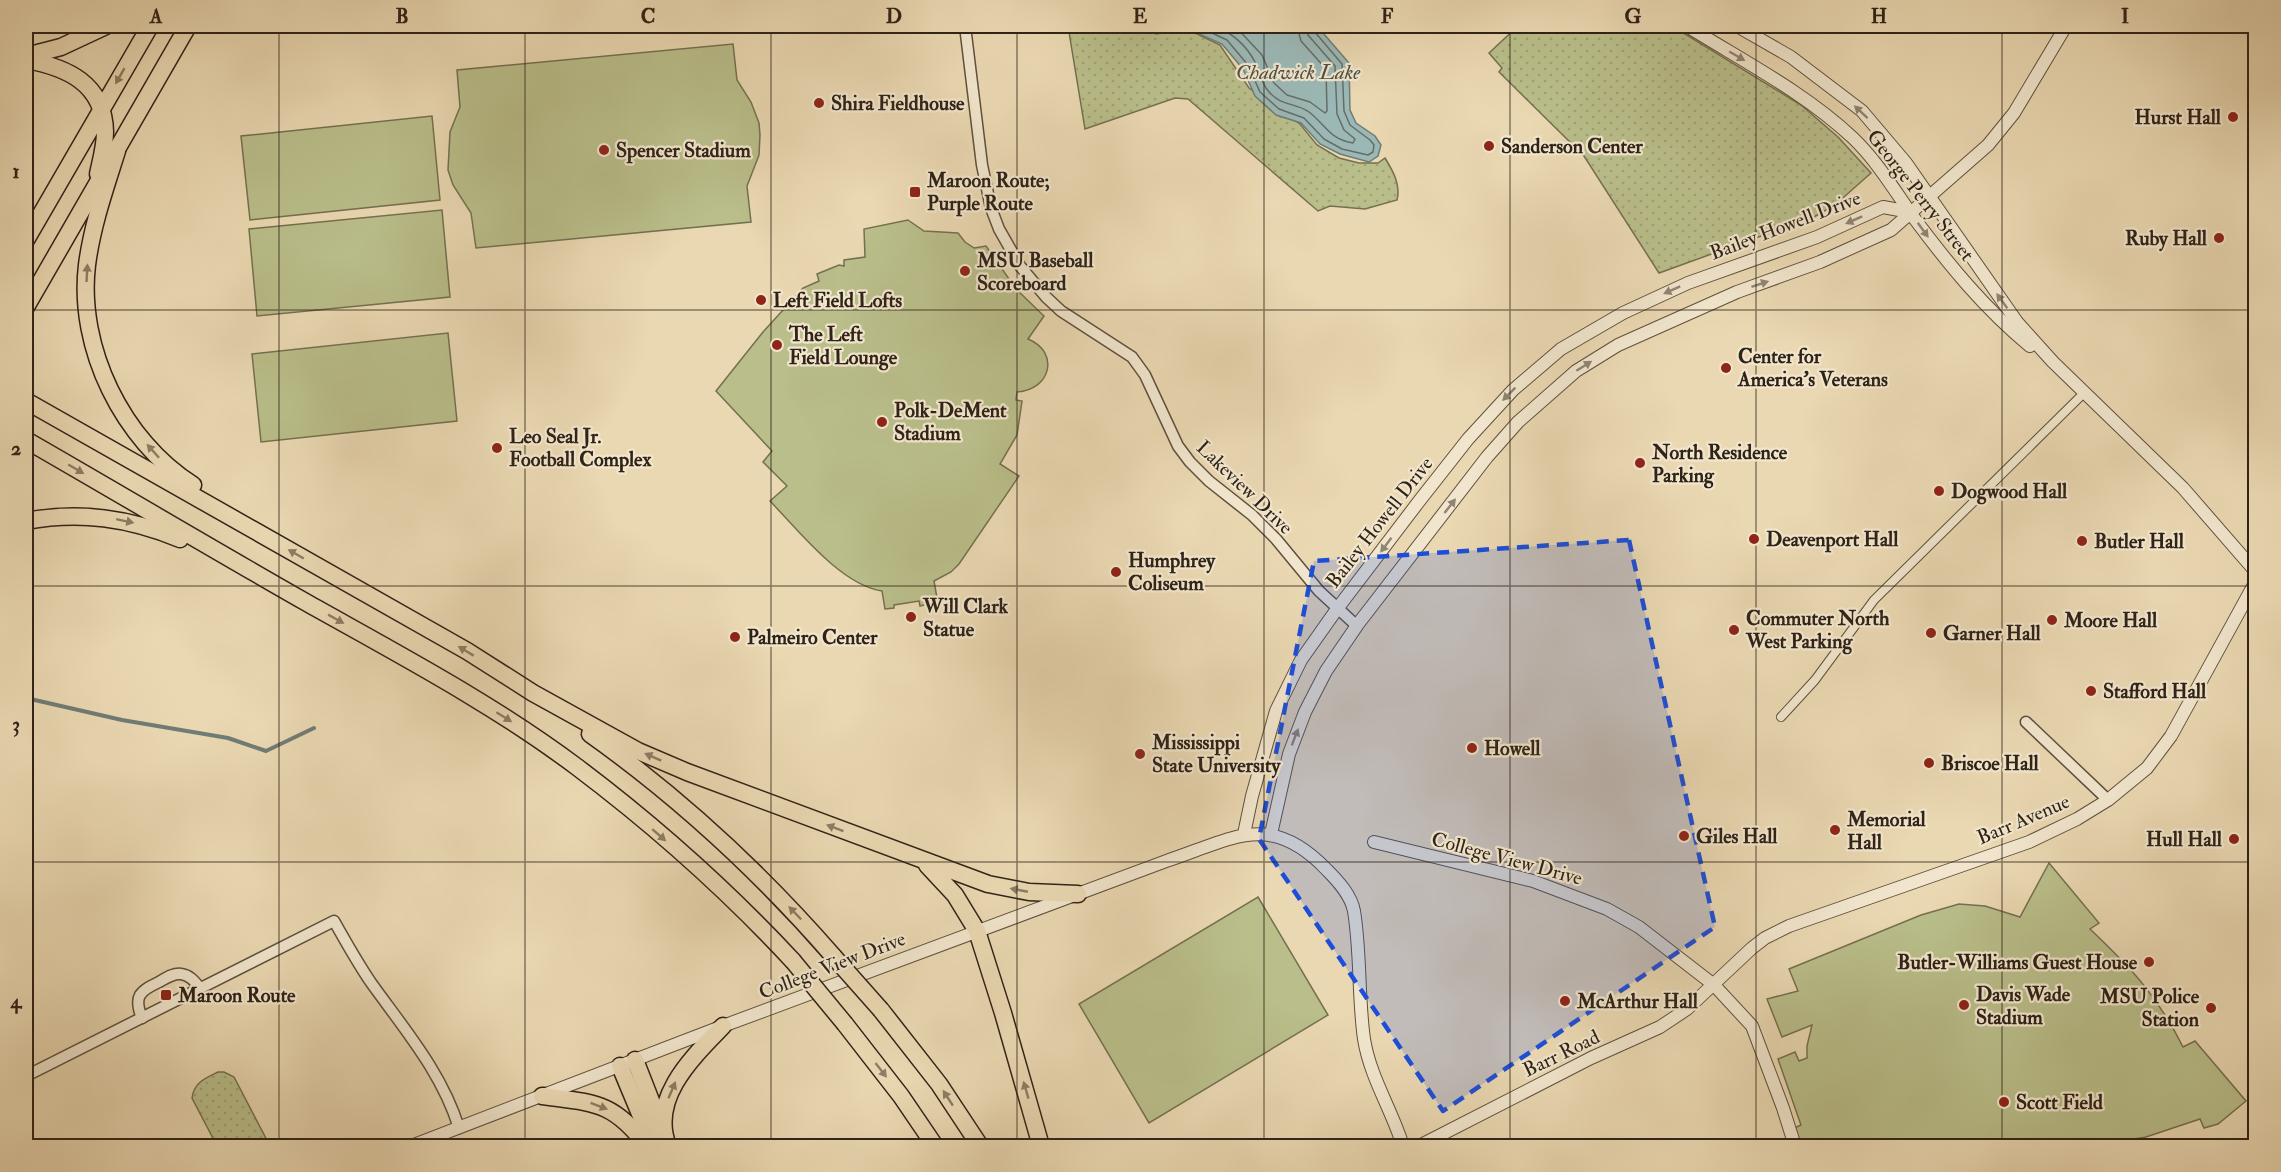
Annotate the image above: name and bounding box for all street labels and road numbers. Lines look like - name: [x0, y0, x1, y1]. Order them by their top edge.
- street label: George Perry Street: [1861, 124, 1980, 267]
- street label: Bailey Howell Drive: [1706, 185, 1864, 266]
- street label: Lakeview Drive: [1191, 435, 1298, 540]
- street label: Bailey Howell Drive: [1320, 452, 1438, 593]
- street label: Barr Avenue: [1973, 789, 2073, 850]
- street label: College View Drive: [1429, 826, 1585, 891]
- street label: College View Drive: [755, 926, 909, 1005]
- street label: Barr Road: [1519, 1024, 1604, 1083]

